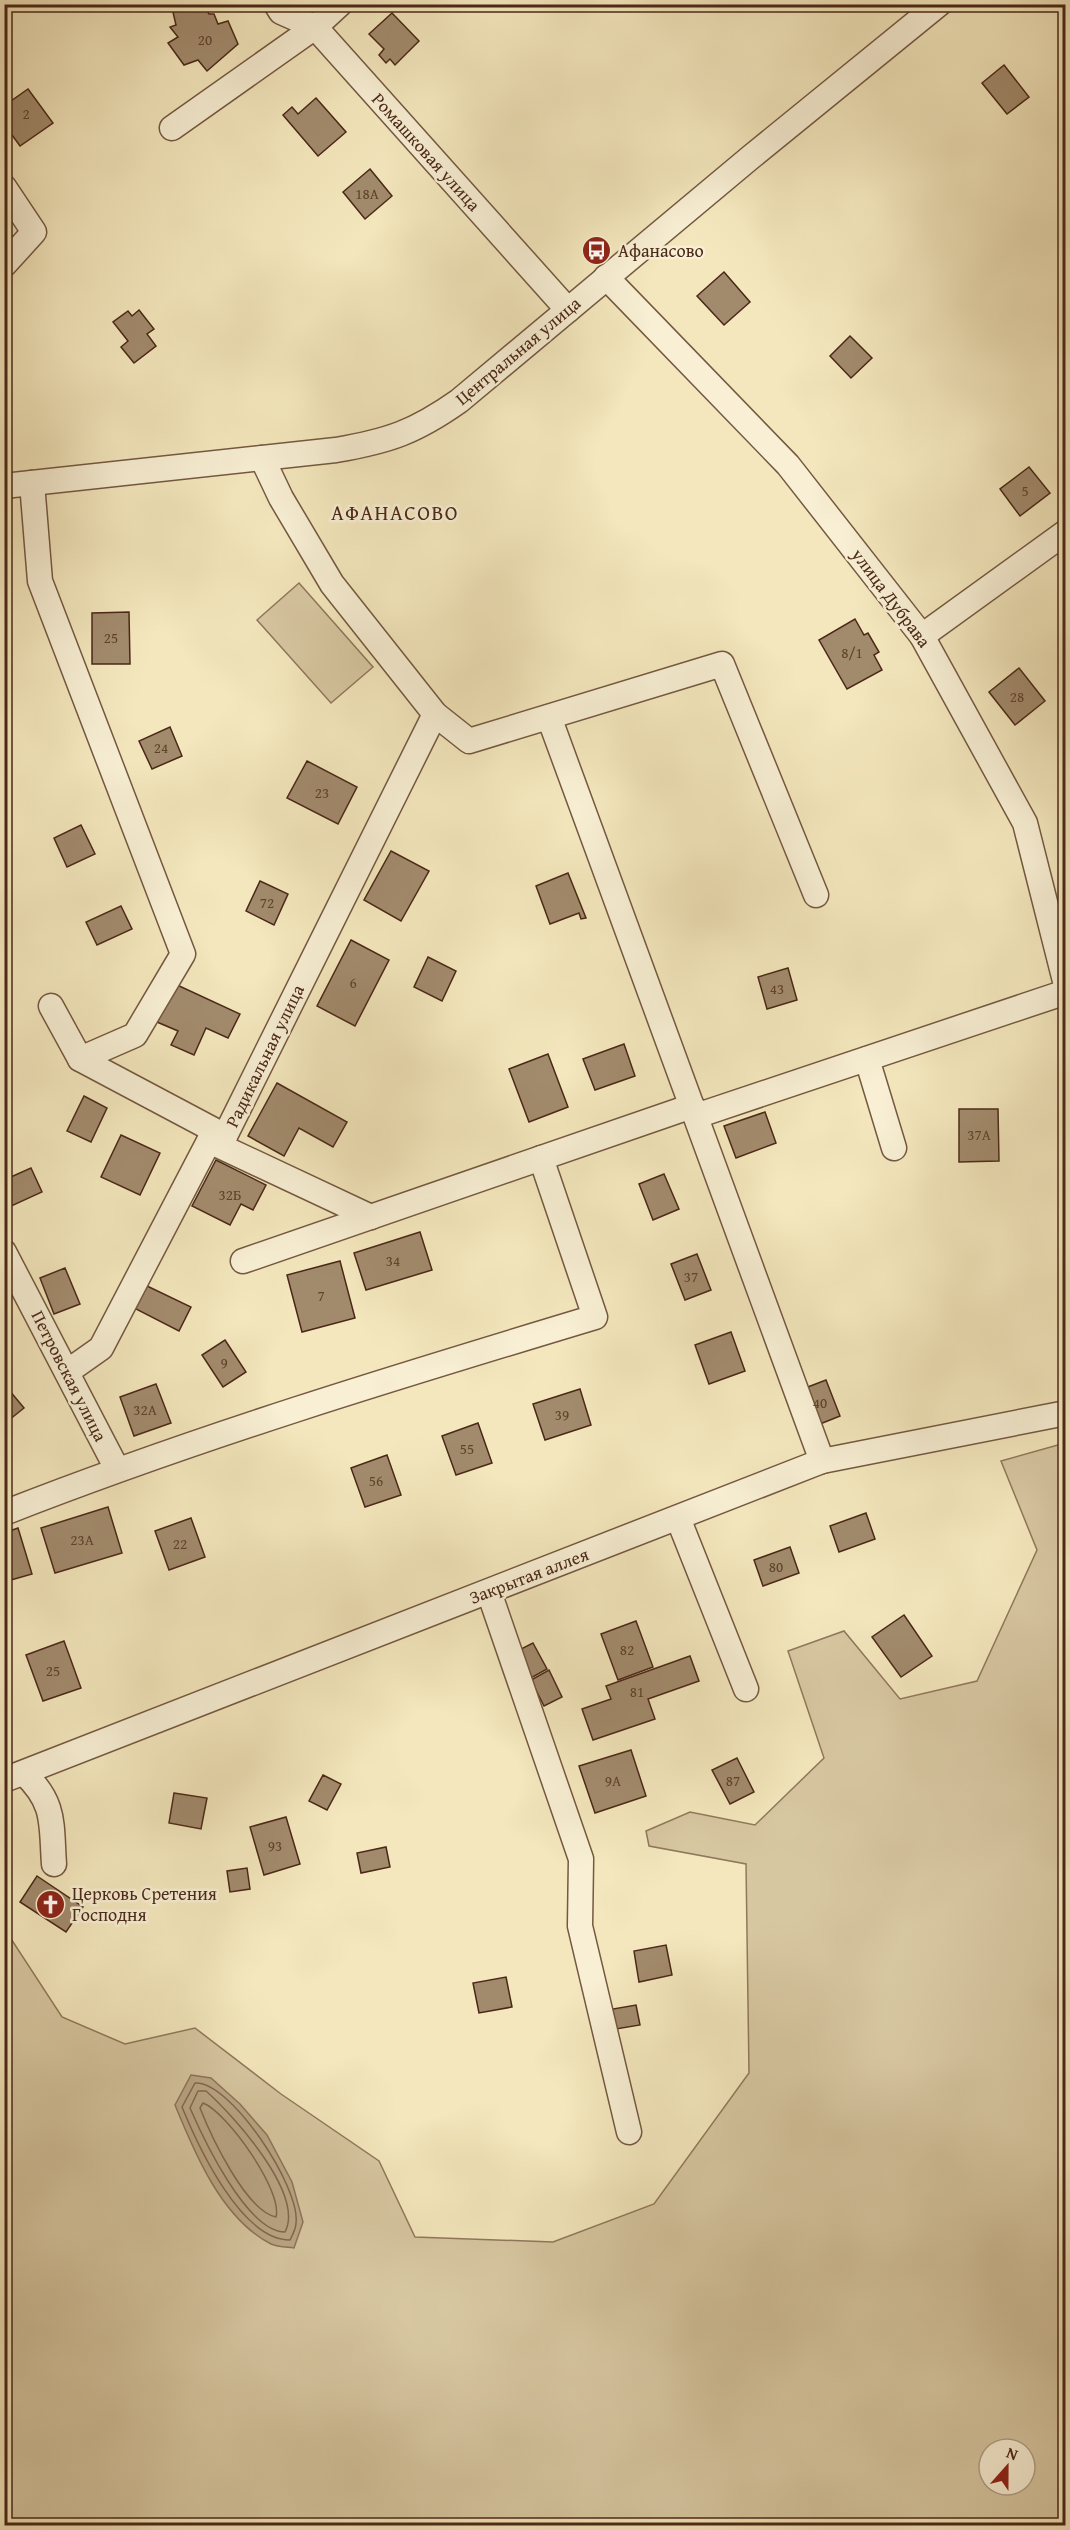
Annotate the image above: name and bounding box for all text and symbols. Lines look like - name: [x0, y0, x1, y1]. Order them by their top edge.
- house number: 20: [198, 29, 212, 50]
- street label: Ромашковая улица: [366, 86, 487, 217]
- house number: 2: [22, 103, 30, 124]
- house number: 18А: [355, 183, 379, 204]
- bus stop icon: Афанасово: [581, 235, 613, 267]
- place label: Афанасово: [618, 237, 704, 264]
- street label: Центральная улица: [449, 290, 587, 411]
- house number: 5: [1021, 480, 1029, 501]
- district label: АФАНАСОВО: [331, 497, 459, 528]
- street label: улица Дубрава: [844, 542, 938, 653]
- house number: 25: [104, 627, 118, 648]
- house number: 8/1: [841, 642, 863, 663]
- house number: 28: [1010, 686, 1024, 707]
- house number: 24: [154, 737, 168, 758]
- house number: 23: [315, 782, 329, 803]
- house number: 72: [260, 892, 274, 913]
- house number: 6: [349, 972, 357, 993]
- house number: 43: [770, 978, 784, 999]
- street label: Радикальная улица: [218, 979, 311, 1132]
- house number: 37А: [967, 1124, 991, 1145]
- house number: 32Б: [219, 1184, 241, 1205]
- house number: 34: [386, 1250, 400, 1271]
- house number: 37: [684, 1266, 698, 1287]
- house number: 7: [317, 1285, 325, 1306]
- street label: Петровская улица: [25, 1305, 114, 1446]
- house number: 9: [220, 1352, 228, 1373]
- house number: 40: [813, 1392, 827, 1413]
- house number: 32А: [133, 1399, 157, 1420]
- house number: 39: [555, 1404, 569, 1425]
- house number: 55: [460, 1438, 474, 1459]
- house number: 56: [369, 1470, 383, 1491]
- house number: 23А: [70, 1529, 94, 1550]
- house number: 22: [173, 1533, 187, 1554]
- street label: Закрытая аллея: [465, 1540, 592, 1611]
- house number: 80: [769, 1556, 783, 1577]
- house number: 82: [620, 1639, 634, 1660]
- house number: 25: [46, 1660, 60, 1681]
- house number: 81: [630, 1681, 644, 1702]
- house number: 9А: [605, 1770, 621, 1791]
- house number: 87: [726, 1770, 740, 1791]
- house number: 93: [268, 1835, 282, 1856]
- place label: Церковь Сретения Господня: [72, 1880, 217, 1928]
- church icon: Церковь Сретения Господня: [35, 1888, 67, 1920]
- north arrow: [977, 2437, 1037, 2497]
- text: N: [1003, 2440, 1022, 2466]

